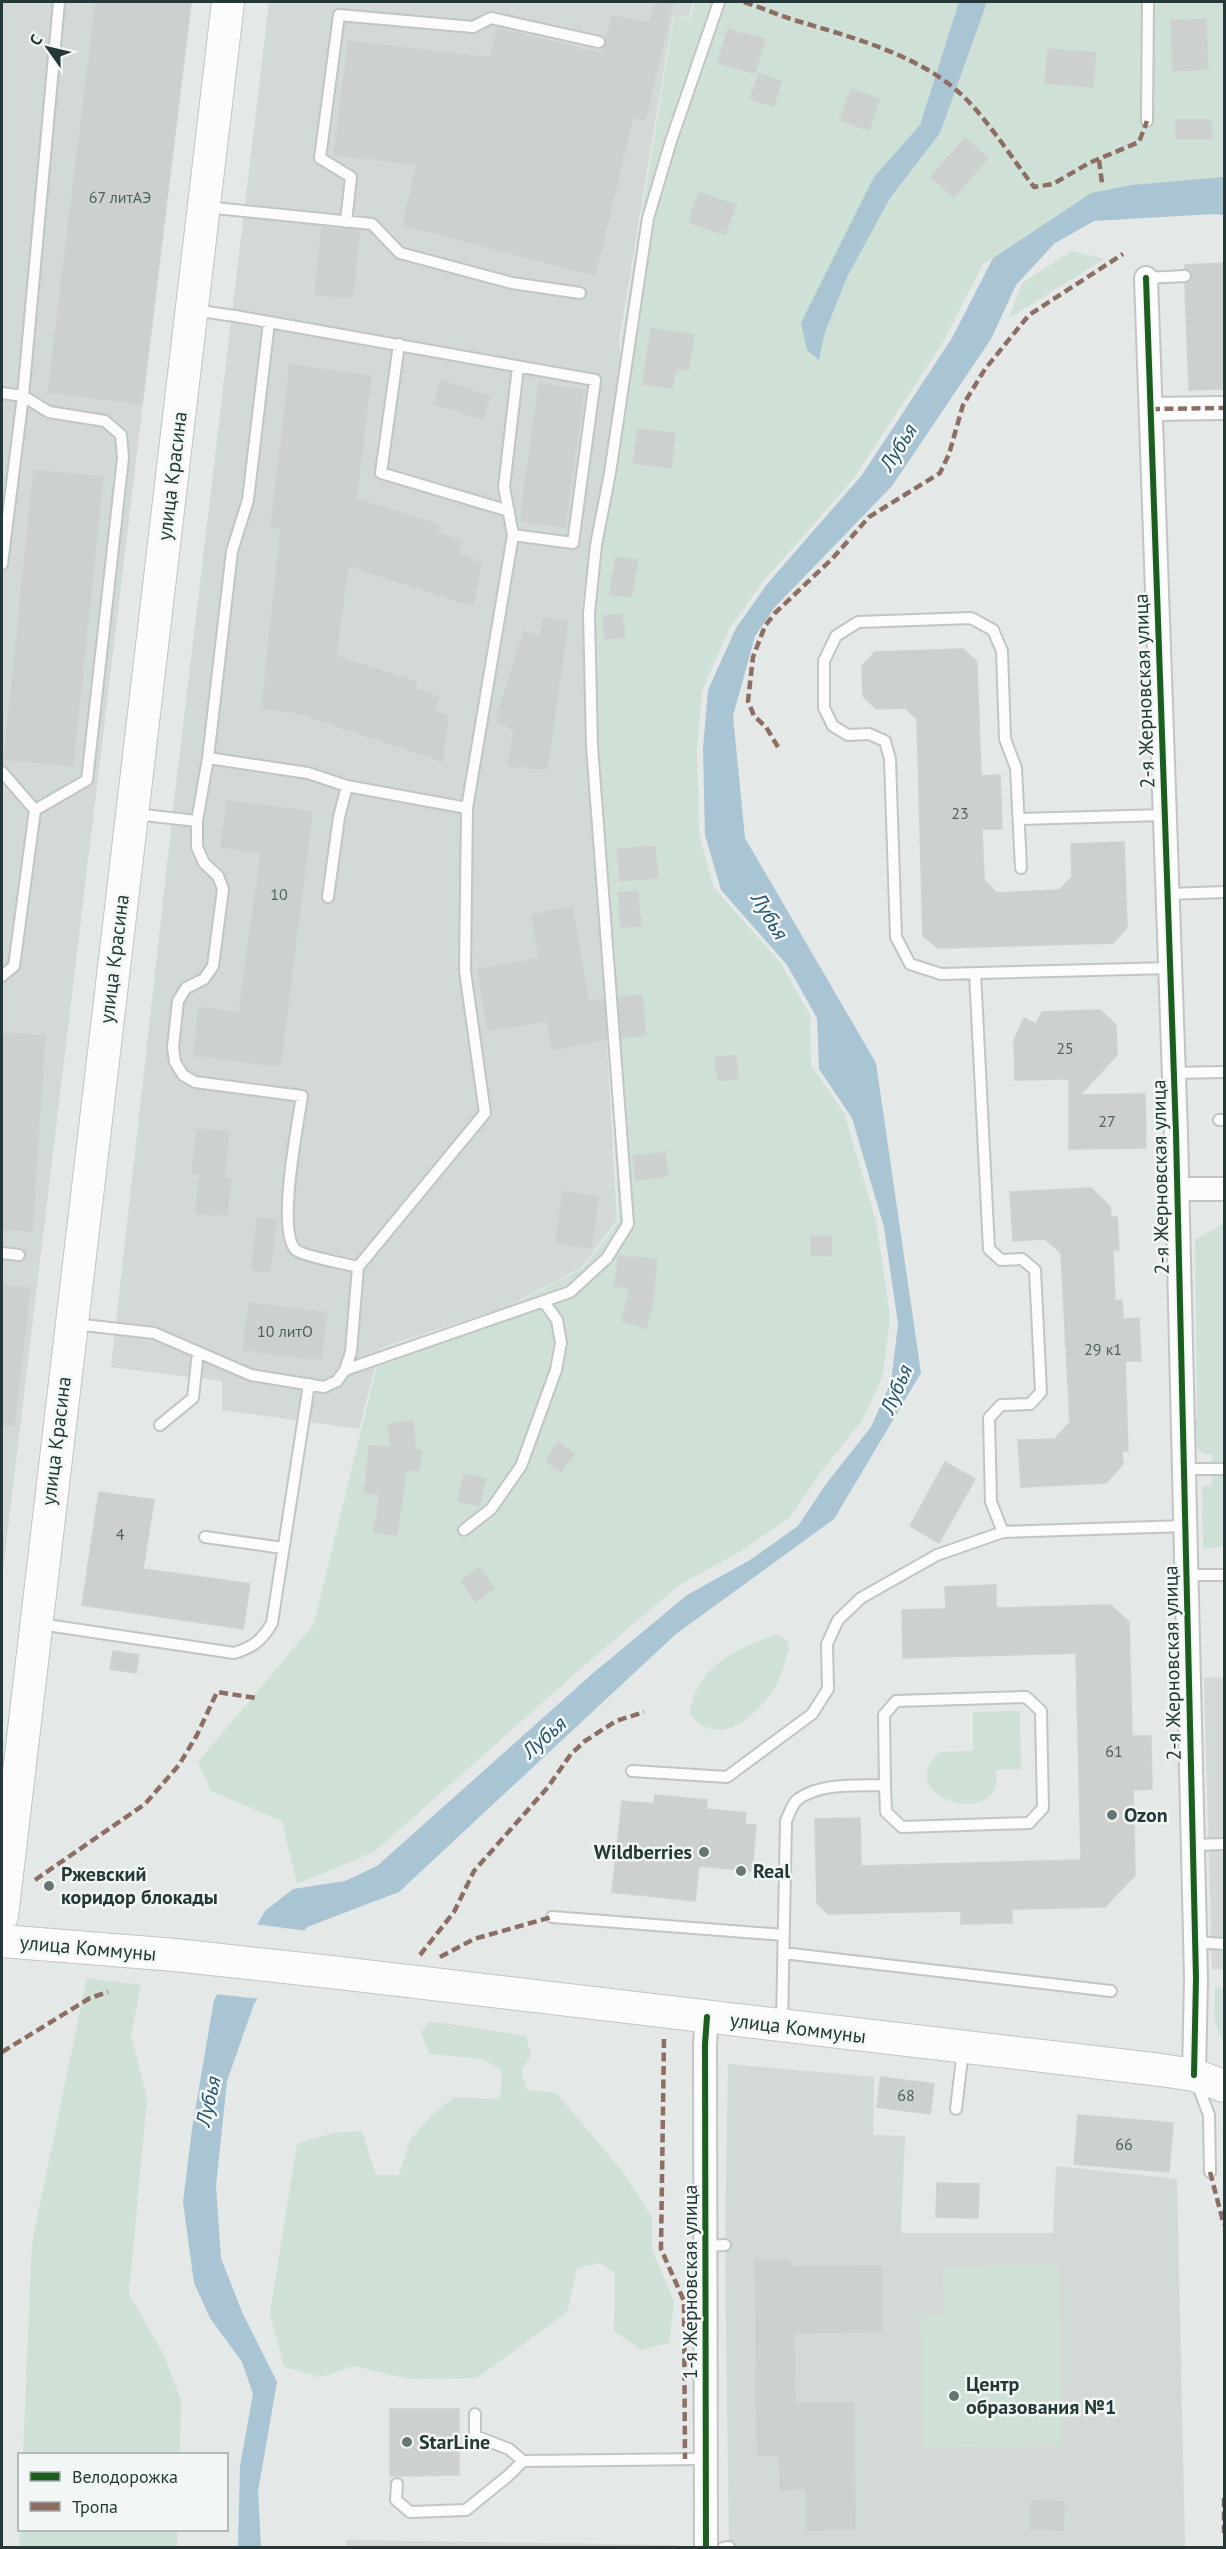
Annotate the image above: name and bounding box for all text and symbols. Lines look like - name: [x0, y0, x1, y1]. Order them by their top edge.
- north arrow: [18, 18, 78, 78]
- text: С: [25, 30, 46, 49]
- house number: 67 литАЭ: [89, 187, 151, 207]
- street label: улица Красина: [151, 410, 193, 542]
- water label: Лубья: [873, 418, 923, 477]
- street label: 2-я Жерновская улица: [1128, 593, 1160, 789]
- house number: 23: [951, 803, 969, 823]
- house number: 10: [270, 884, 288, 904]
- water label: Лубья: [745, 886, 795, 945]
- street label: улица Красина: [93, 893, 135, 1025]
- house number: 25: [1056, 1038, 1074, 1058]
- street label: 2-я Жерновская улица: [1145, 1079, 1175, 1275]
- house number: 27: [1098, 1111, 1116, 1131]
- house number: 10 литО: [257, 1321, 313, 1341]
- house number: 29 к1: [1084, 1339, 1122, 1359]
- water label: Лубья: [873, 1360, 918, 1419]
- street label: улица Красина: [35, 1375, 77, 1507]
- house number: 4: [116, 1524, 125, 1544]
- street label: 2-я Жерновская улица: [1157, 1565, 1187, 1761]
- water label: Лубья: [515, 1710, 572, 1765]
- house number: 61: [1105, 1741, 1123, 1761]
- place label: Ozon: [1124, 1802, 1168, 1828]
- marker: Ozon: [1105, 1808, 1119, 1822]
- place label: Wildberries: [594, 1839, 692, 1865]
- marker: Wildberries: [697, 1845, 711, 1859]
- place label: Real: [753, 1858, 790, 1884]
- place label: Ржевский коридор блокады: [61, 1861, 218, 1910]
- marker: Real: [734, 1864, 748, 1878]
- marker: Ржевский коридор блокады: [42, 1879, 56, 1893]
- street label: улица Коммуны: [19, 1929, 157, 1967]
- street label: улица Коммуны: [728, 2007, 868, 2049]
- water label: Лубья: [189, 2073, 227, 2130]
- house number: 68: [897, 2085, 915, 2105]
- house number: 66: [1115, 2134, 1133, 2154]
- street label: 1-я Жерновская улица: [677, 2184, 703, 2380]
- place label: Центр образования №1: [966, 2371, 1116, 2420]
- marker: Центр образования №1: [947, 2389, 961, 2403]
- place label: StarLine: [419, 2429, 490, 2455]
- marker: StarLine: [400, 2435, 414, 2449]
- legend: [18, 2453, 228, 2531]
- text: Велодорожка: [72, 2465, 178, 2488]
- text: Тропа: [72, 2495, 118, 2518]

